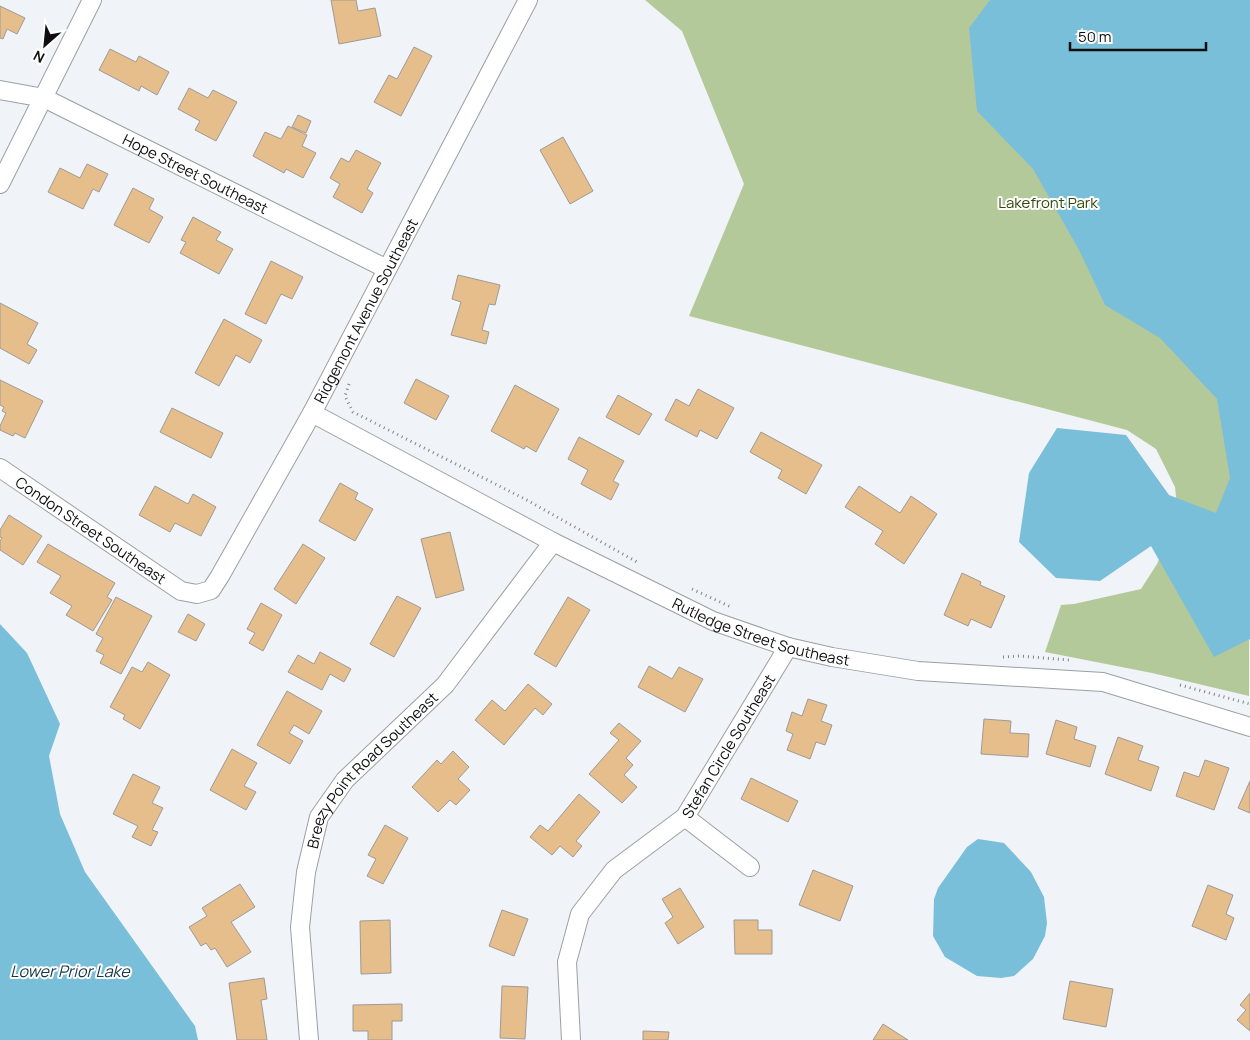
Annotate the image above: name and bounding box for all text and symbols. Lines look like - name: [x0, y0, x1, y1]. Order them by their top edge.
- north arrow: [20, 20, 70, 70]
- scale bar: [1070, 20, 1206, 52]
- text: 50 m: [1078, 26, 1112, 47]
- text: N: [30, 46, 48, 68]
- street label: Hope Street Southeast: [119, 128, 272, 219]
- park label: Lakefront Park: [998, 192, 1098, 213]
- street label: Ridgemont Avenue Southeast: [308, 214, 423, 407]
- street label: Condon Street Southeast: [11, 471, 171, 589]
- street label: Rutledge Street Southeast: [669, 592, 851, 670]
- street label: Stefan Circle Southeast: [676, 670, 780, 822]
- street label: Breezy Point Road Southeast: [301, 687, 442, 850]
- water label: Lower Prior Lake: [10, 960, 131, 982]

